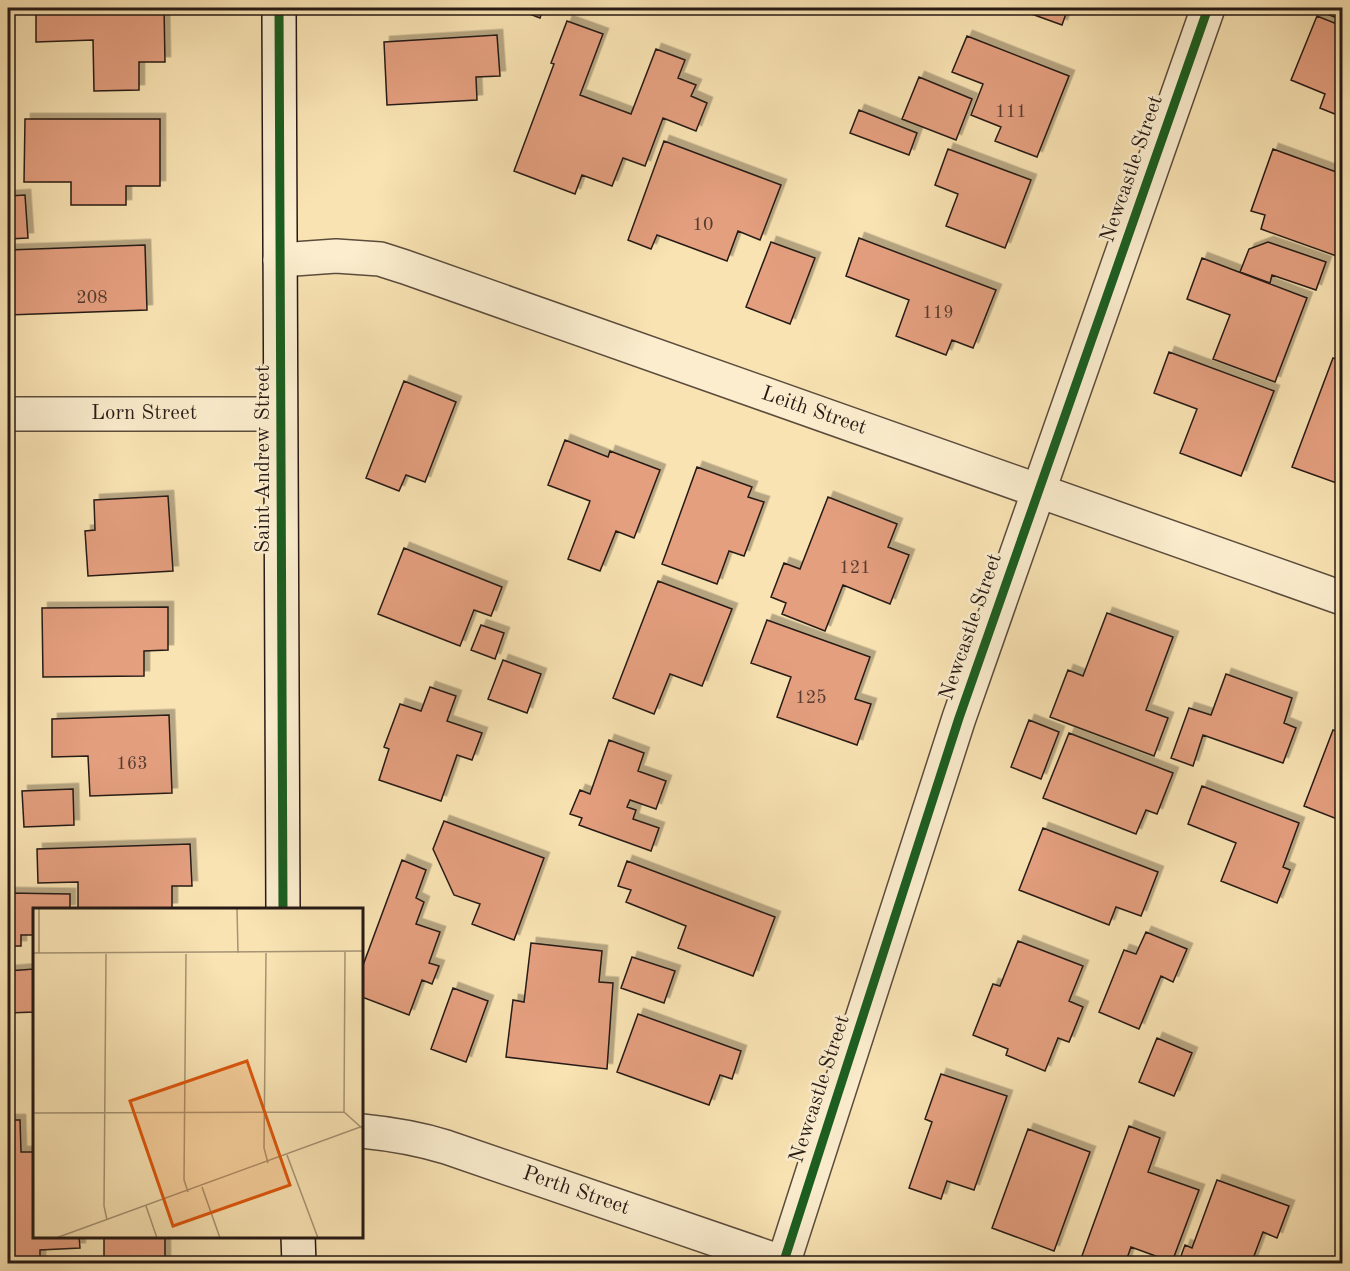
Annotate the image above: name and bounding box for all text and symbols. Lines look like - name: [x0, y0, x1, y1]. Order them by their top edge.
- street label: Newcastle Street: [1097, 93, 1167, 245]
- house number: 111: [995, 103, 1027, 121]
- house number: 10: [693, 216, 713, 234]
- house number: 208: [76, 289, 108, 307]
- house number: 119: [922, 304, 954, 322]
- street label: Saint Andrew Street: [253, 365, 274, 553]
- street label: Leith Street: [759, 383, 869, 439]
- street label: Lorn Street: [91, 403, 197, 424]
- street label: Newcastle Street: [936, 551, 1006, 703]
- house number: 121: [839, 559, 871, 577]
- house number: 125: [795, 689, 827, 707]
- house number: 163: [116, 755, 148, 773]
- inset map: [33, 908, 363, 1238]
- street label: Newcastle Street: [786, 1013, 854, 1165]
- street label: Perth Street: [520, 1163, 632, 1219]

